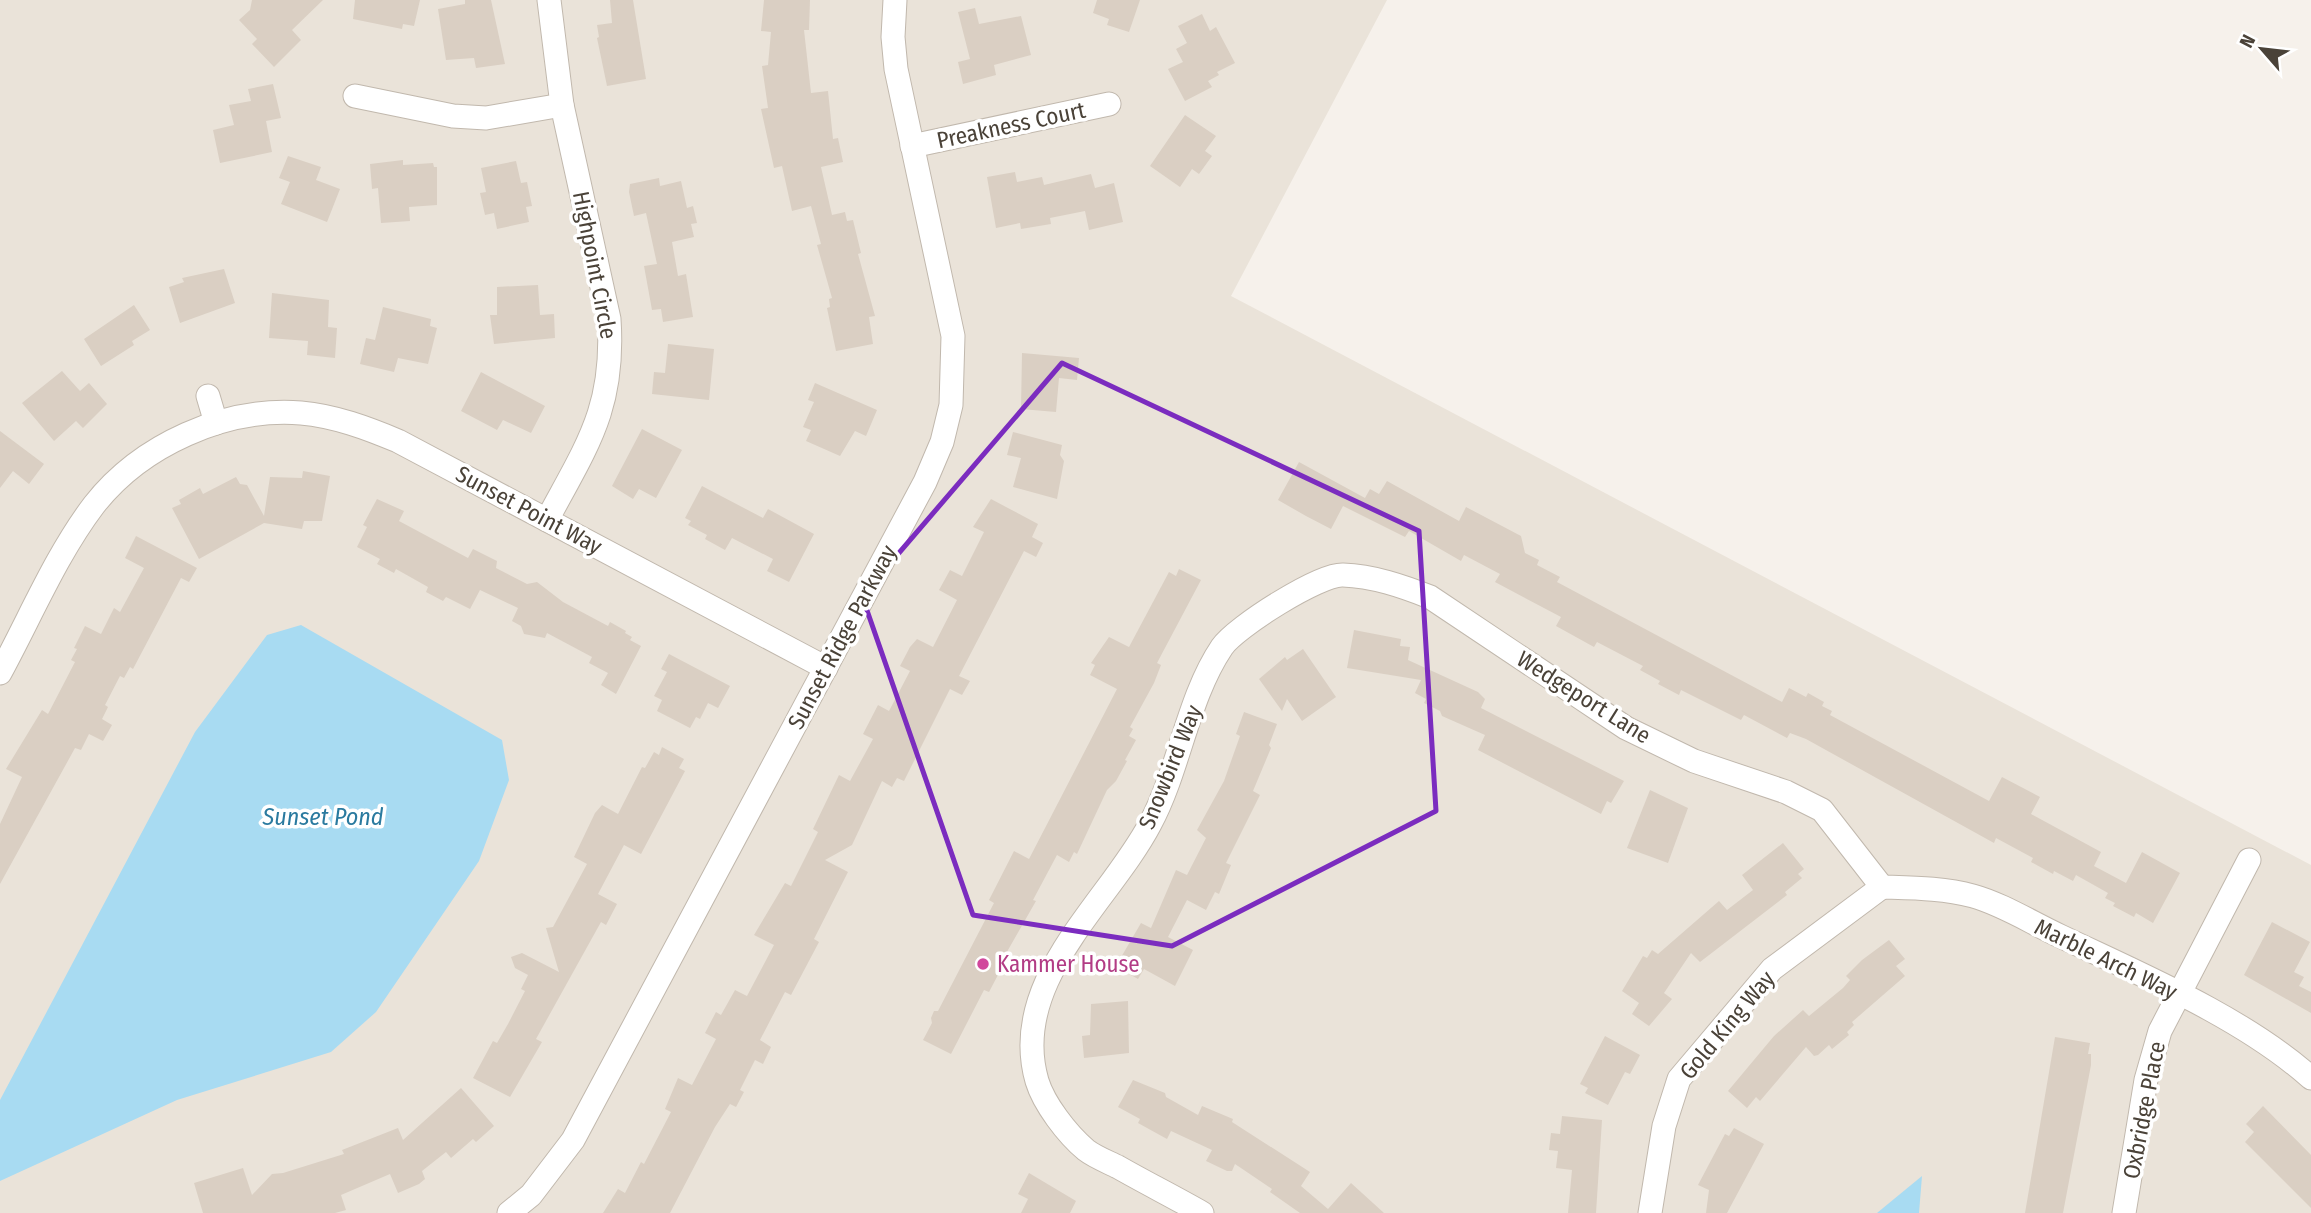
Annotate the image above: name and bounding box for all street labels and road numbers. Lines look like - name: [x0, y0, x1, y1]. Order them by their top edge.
- street label: Preakness Court: [934, 95, 1088, 154]
- street label: Highpoint Circle: [567, 189, 623, 341]
- street label: Sunset Point Way: [451, 460, 608, 561]
- street label: Sunset Ridge Parkway: [782, 540, 903, 734]
- street label: Wedgeport Lane: [1512, 645, 1656, 749]
- street label: Snowbird Way: [1132, 700, 1208, 833]
- street label: Marble Arch Way: [2030, 912, 2183, 1006]
- street label: Gold King Way: [1674, 965, 1781, 1085]
- street label: Oxbridge Place: [2117, 1039, 2171, 1181]

